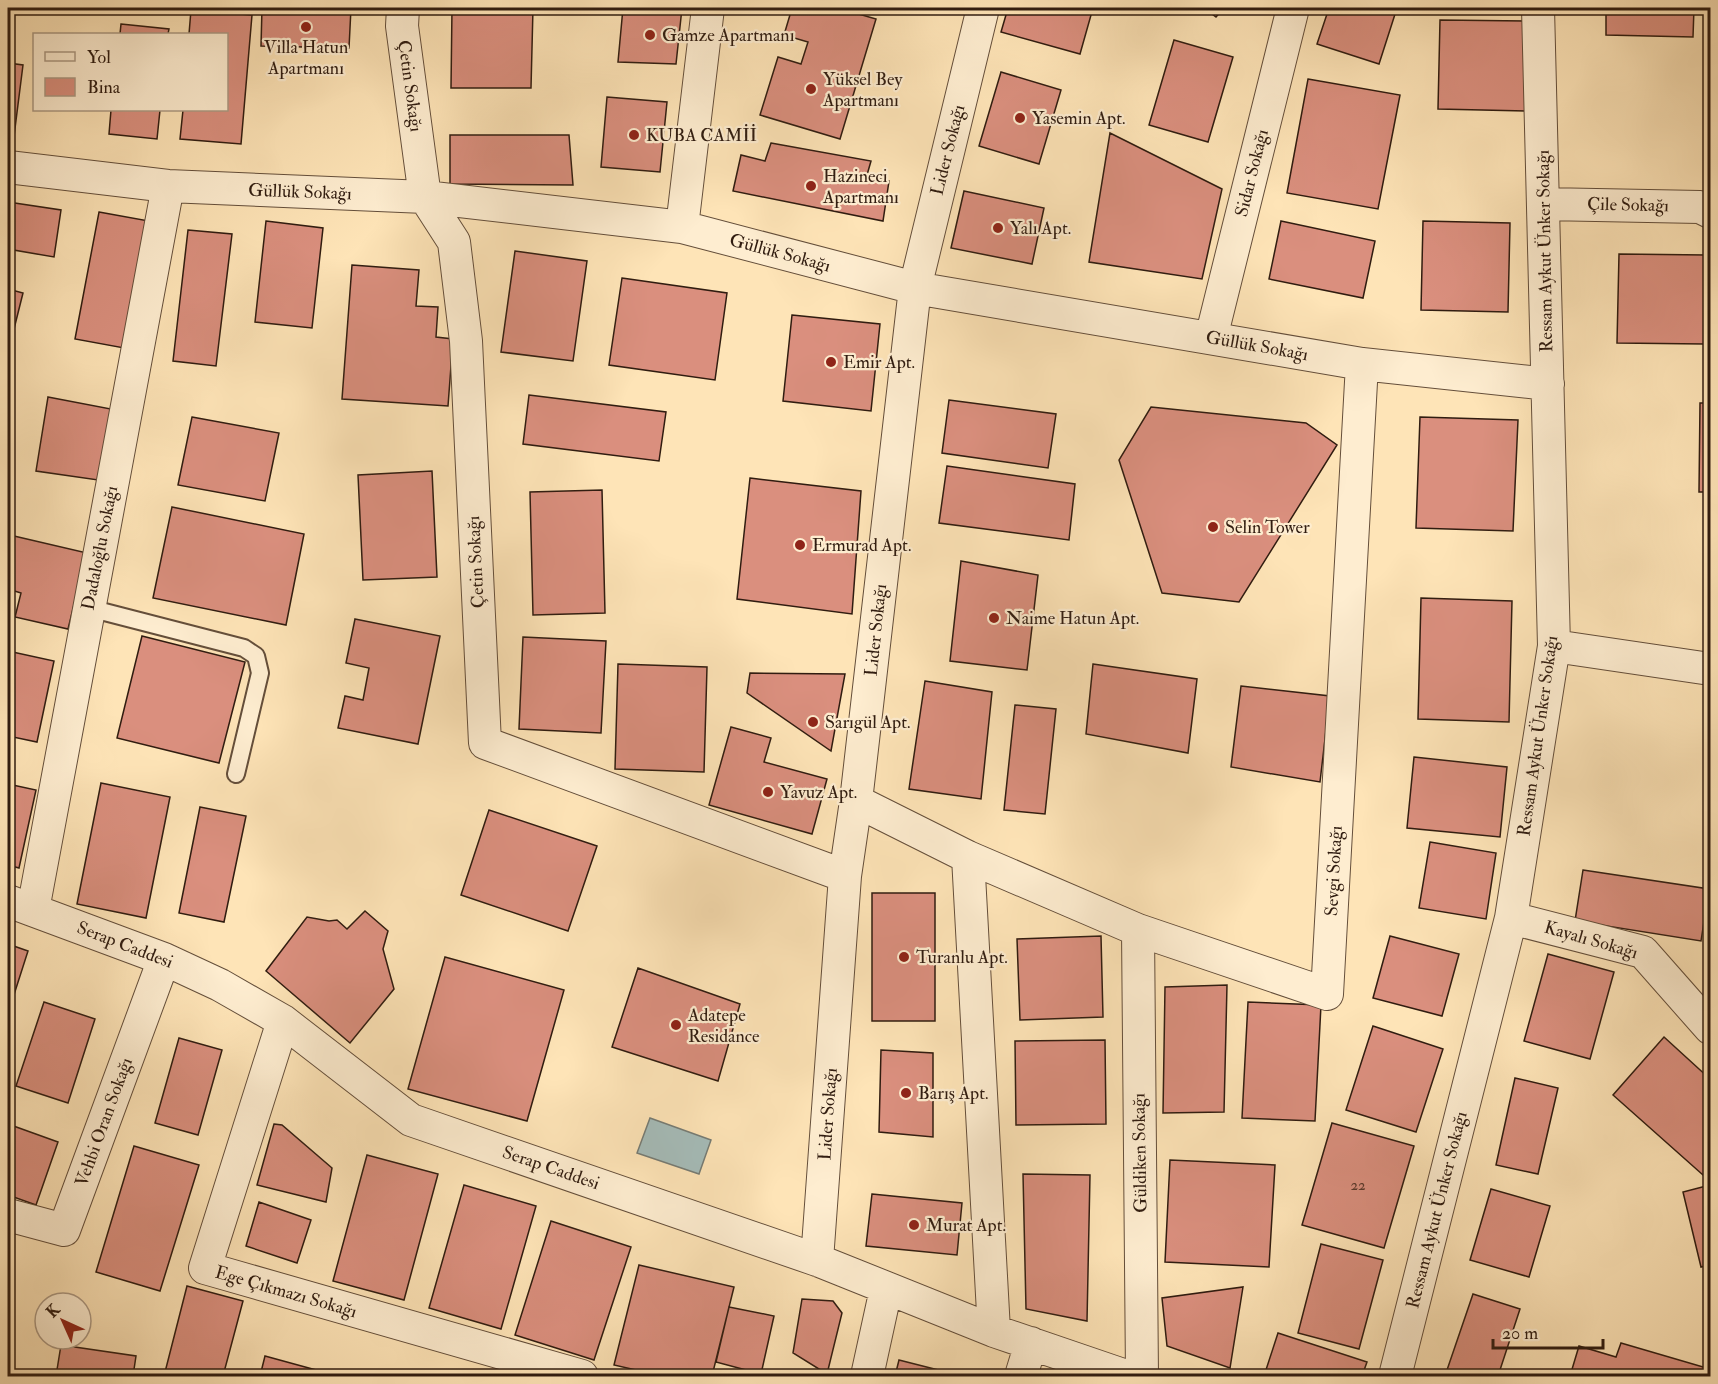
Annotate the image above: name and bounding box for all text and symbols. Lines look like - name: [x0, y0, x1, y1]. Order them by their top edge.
- marker: Villa Hatun Apartmanı: [299, 20, 313, 34]
- place label: Gamze Apartmanı: [662, 24, 795, 47]
- marker: Gamze Apartmanı: [643, 28, 657, 42]
- legend: [33, 33, 228, 111]
- place label: Villa Hatun Apartmanı: [264, 36, 348, 80]
- street label: Çetin Sokağı: [392, 39, 428, 134]
- text: Yol: [87, 46, 111, 69]
- place label: Yüksel Bey Apartmanı: [822, 68, 904, 112]
- text: Bina: [87, 76, 121, 99]
- marker: Yüksel Bey Apartmanı: [804, 82, 818, 96]
- street label: Lider Sokağı: [926, 102, 970, 198]
- place label: Yasemin Apt.: [1032, 107, 1126, 130]
- marker: Yasemin Apt.: [1013, 111, 1027, 125]
- place label: KUBA CAMİİ: [646, 124, 757, 147]
- street label: Sidar Sokağı: [1230, 127, 1274, 219]
- marker: KUBA CAMİİ: [627, 128, 641, 142]
- street label: Ressam Aykut Ünker Sokağı: [1532, 149, 1558, 352]
- place label: Hazineci Apartmanı: [822, 165, 899, 209]
- street label: Güllük Sokağı: [248, 179, 352, 205]
- marker: Hazineci Apartmanı: [804, 179, 818, 193]
- street label: Çile Sokağı: [1587, 193, 1669, 217]
- place label: Yalı Apt.: [1010, 217, 1071, 240]
- marker: Yalı Apt.: [991, 221, 1005, 235]
- street label: Güllük Sokağı: [727, 229, 833, 278]
- street label: Güllük Sokağı: [1204, 326, 1310, 366]
- place label: Emir Apt.: [843, 351, 915, 374]
- marker: Emir Apt.: [824, 355, 838, 369]
- street label: Dadaloğlu Sokağı: [77, 484, 123, 612]
- street label: Çetin Sokağı: [462, 515, 490, 609]
- place label: Selin Tower: [1225, 516, 1310, 539]
- marker: Selin Tower: [1206, 520, 1220, 534]
- place label: Ermurad Apt.: [812, 534, 911, 557]
- marker: Ermurad Apt.: [793, 538, 807, 552]
- street label: Lider Sokağı: [860, 582, 892, 677]
- place label: Naime Hatun Apt.: [1006, 607, 1139, 630]
- marker: Naime Hatun Apt.: [987, 611, 1001, 625]
- street label: Ressam Aykut Ünker Sokağı: [1513, 634, 1564, 838]
- place label: Sarıgül Apt.: [825, 711, 911, 734]
- marker: Sarıgül Apt.: [806, 715, 820, 729]
- place label: Yavuz Apt.: [780, 781, 857, 804]
- marker: Yavuz Apt.: [761, 785, 775, 799]
- street label: Sevgi Sokağı: [1320, 825, 1348, 917]
- street label: Serap Caddesi: [74, 916, 177, 974]
- street label: Kayalı Sokağı: [1542, 916, 1641, 964]
- place label: Turanlu Apt.: [916, 946, 1008, 969]
- marker: Turanlu Apt.: [897, 950, 911, 964]
- place label: Adatepe Residance: [687, 1004, 760, 1048]
- marker: Adatepe Residance: [669, 1018, 683, 1032]
- street label: Vehbi Oran Sokağı: [70, 1054, 138, 1190]
- street label: Lider Sokağı: [813, 1067, 843, 1161]
- place label: Barış Apt.: [918, 1082, 989, 1105]
- marker: Barış Apt.: [899, 1086, 913, 1100]
- street label: Güldiken Sokağı: [1127, 1093, 1153, 1213]
- street label: Ressam Aykut Ünker Sokağı: [1401, 1109, 1473, 1311]
- street label: Serap Caddesi: [499, 1141, 603, 1195]
- house number: 22: [1350, 1176, 1366, 1195]
- place label: Murat Apt.: [926, 1214, 1006, 1237]
- marker: Murat Apt.: [907, 1218, 921, 1232]
- street label: Ege Çıkmazı Sokağı: [212, 1261, 360, 1323]
- north arrow: [33, 1291, 93, 1351]
- text: K: [42, 1299, 65, 1322]
- scale bar: [1493, 1312, 1602, 1350]
- text: 20 m: [1502, 1322, 1538, 1345]

